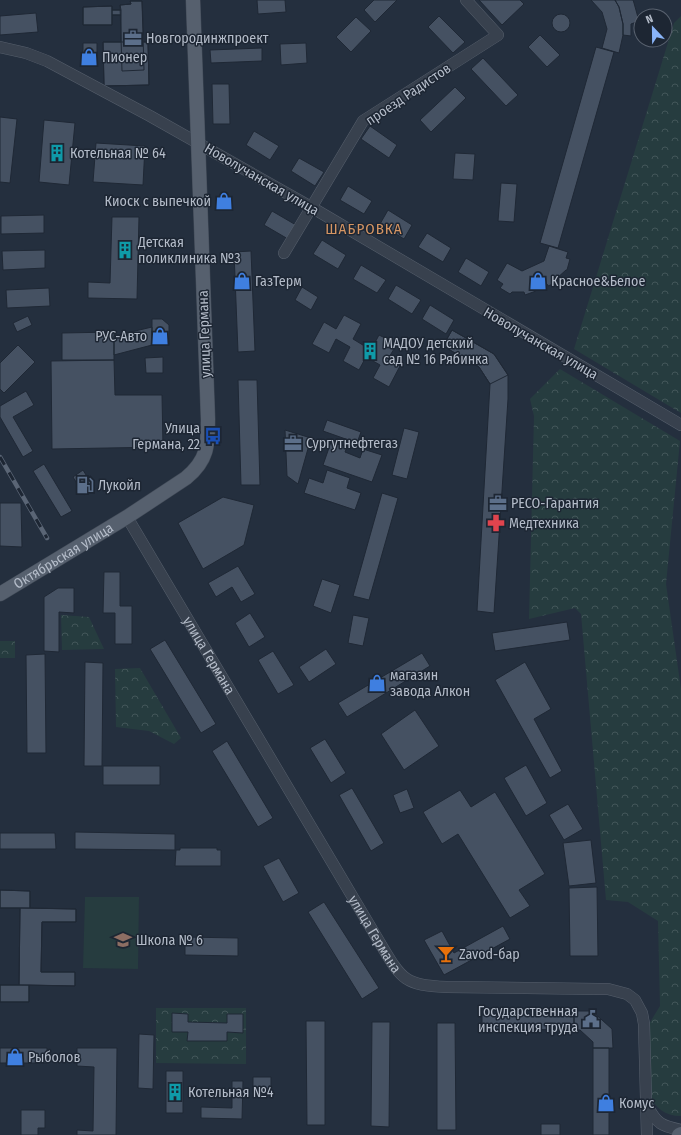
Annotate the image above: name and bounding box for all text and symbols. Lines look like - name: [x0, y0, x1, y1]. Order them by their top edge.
- north arrow: [633, 8, 673, 48]
- text: N: [644, 12, 655, 26]
- office icon: Новгородинжпроект: [123, 28, 143, 48]
- place label: Новгородинжпроект: [146, 30, 269, 47]
- shop icon: Пионер: [79, 47, 99, 67]
- place label: Пионер: [102, 49, 147, 66]
- street label: проезд Радистов: [362, 60, 454, 129]
- street label: Новолучанская улица: [202, 140, 322, 219]
- building icon: Котельная № 64: [47, 143, 67, 163]
- place label: Котельная № 64: [70, 145, 166, 162]
- shop icon: Киоск с выпечкой: [214, 191, 234, 211]
- place label: Киоск с выпечкой: [105, 193, 211, 210]
- district label: ШАБРОВКА: [325, 220, 403, 238]
- place label: Детская поликлиника №3: [137, 234, 241, 267]
- building icon: Детская поликлиника №3: [115, 240, 135, 260]
- shop icon: ГазТерм: [232, 271, 252, 291]
- shop icon: Красное&Белое: [528, 271, 548, 291]
- place label: ГазТерм: [255, 273, 302, 290]
- place label: Красное&Белое: [551, 273, 645, 290]
- street label: улица Германа: [194, 290, 215, 378]
- street label: Новолучанская улица: [481, 304, 601, 383]
- shop icon: РУС-Авто: [150, 326, 170, 346]
- place label: РУС-Авто: [95, 328, 147, 345]
- place label: МАДОУ детский сад № 16 Рябинка: [383, 335, 488, 368]
- building icon: МАДОУ детский сад № 16 Рябинка: [360, 341, 380, 361]
- place label: Улица Германа, 22: [132, 420, 200, 453]
- bus stop icon: Улица Германа, 22: [203, 426, 223, 446]
- office icon: Сургутнефтегаз: [283, 433, 303, 453]
- place label: Сургутнефтегаз: [306, 435, 398, 452]
- fuel station icon: Лукойл: [75, 475, 95, 495]
- place label: Лукойл: [98, 477, 141, 494]
- office icon: РЕСО-Гарантия: [488, 493, 508, 513]
- place label: РЕСО-Гарантия: [511, 495, 599, 512]
- pharmacy icon: Медтехника: [486, 513, 506, 533]
- place label: Медтехника: [509, 515, 579, 532]
- street label: Октябрьская улица: [11, 519, 117, 593]
- street label: улица Германа: [179, 614, 239, 698]
- place label: магазин завода Алкон: [390, 667, 470, 700]
- shop icon: магазин завода Алкон: [367, 673, 387, 693]
- street label: улица Германа: [345, 892, 405, 977]
- school or university icon: Школа № 6: [113, 930, 133, 950]
- place label: Школа № 6: [136, 932, 203, 949]
- bar icon: Zavod-бар: [436, 944, 456, 964]
- place label: Zavod-бар: [459, 946, 520, 963]
- place label: Государственная инспекция труда: [478, 1003, 578, 1036]
- public building icon: Государственная инспекция труда: [581, 1009, 601, 1029]
- shop icon: Рыболов: [5, 1047, 25, 1067]
- place label: Рыболов: [28, 1049, 80, 1066]
- building icon: Котельная №4: [165, 1082, 185, 1102]
- place label: Котельная №4: [188, 1084, 274, 1101]
- shop icon: Комус: [596, 1093, 616, 1113]
- place label: Комус: [619, 1095, 654, 1112]

